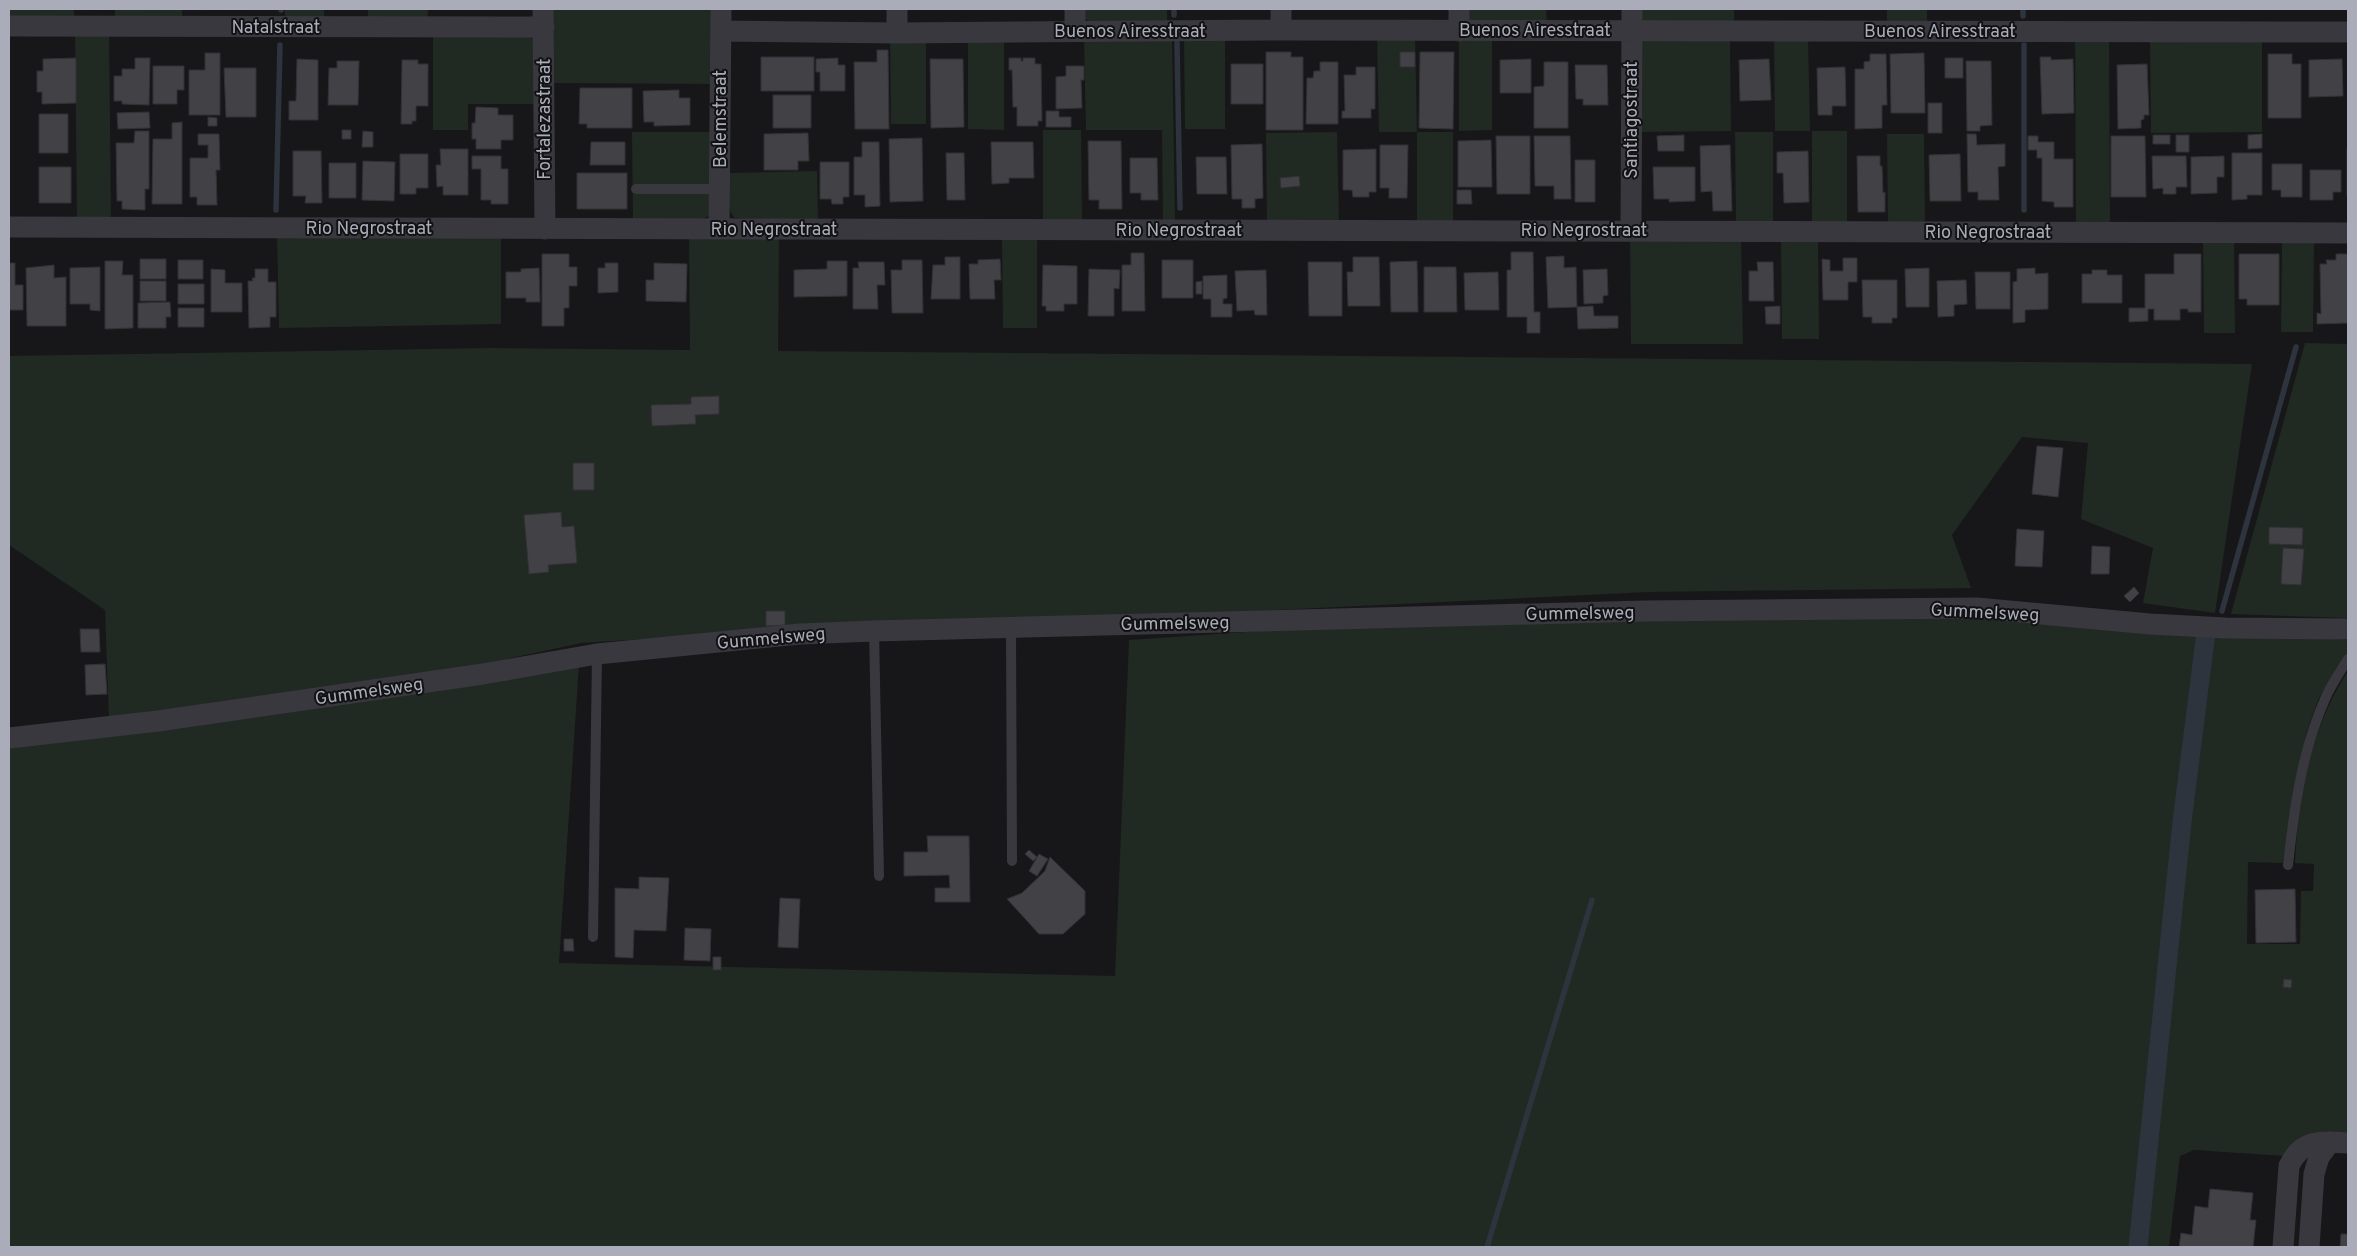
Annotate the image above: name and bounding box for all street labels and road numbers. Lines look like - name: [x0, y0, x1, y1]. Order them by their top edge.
- street label: Natalstraat: [232, 17, 320, 40]
- street label: Buenos Airesstraat: [1459, 20, 1611, 43]
- street label: Buenos Airesstraat: [1054, 21, 1206, 44]
- street label: Buenos Airesstraat: [1864, 21, 2016, 44]
- street label: Fortalezastraat: [534, 58, 557, 180]
- street label: Santiagostraat: [1621, 61, 1644, 179]
- street label: Belemstraat: [710, 70, 733, 168]
- street label: Rio Negrostraat: [306, 218, 432, 241]
- street label: Rio Negrostraat: [711, 219, 837, 242]
- street label: Rio Negrostraat: [1116, 220, 1242, 243]
- street label: Rio Negrostraat: [1521, 220, 1647, 243]
- street label: Rio Negrostraat: [1925, 222, 2051, 245]
- street label: Gummelsweg: [1930, 599, 2040, 628]
- street label: Gummelsweg: [1525, 602, 1635, 627]
- street label: Gummelsweg: [1120, 612, 1230, 637]
- street label: Gummelsweg: [716, 623, 826, 656]
- street label: Gummelsweg: [314, 674, 425, 711]

